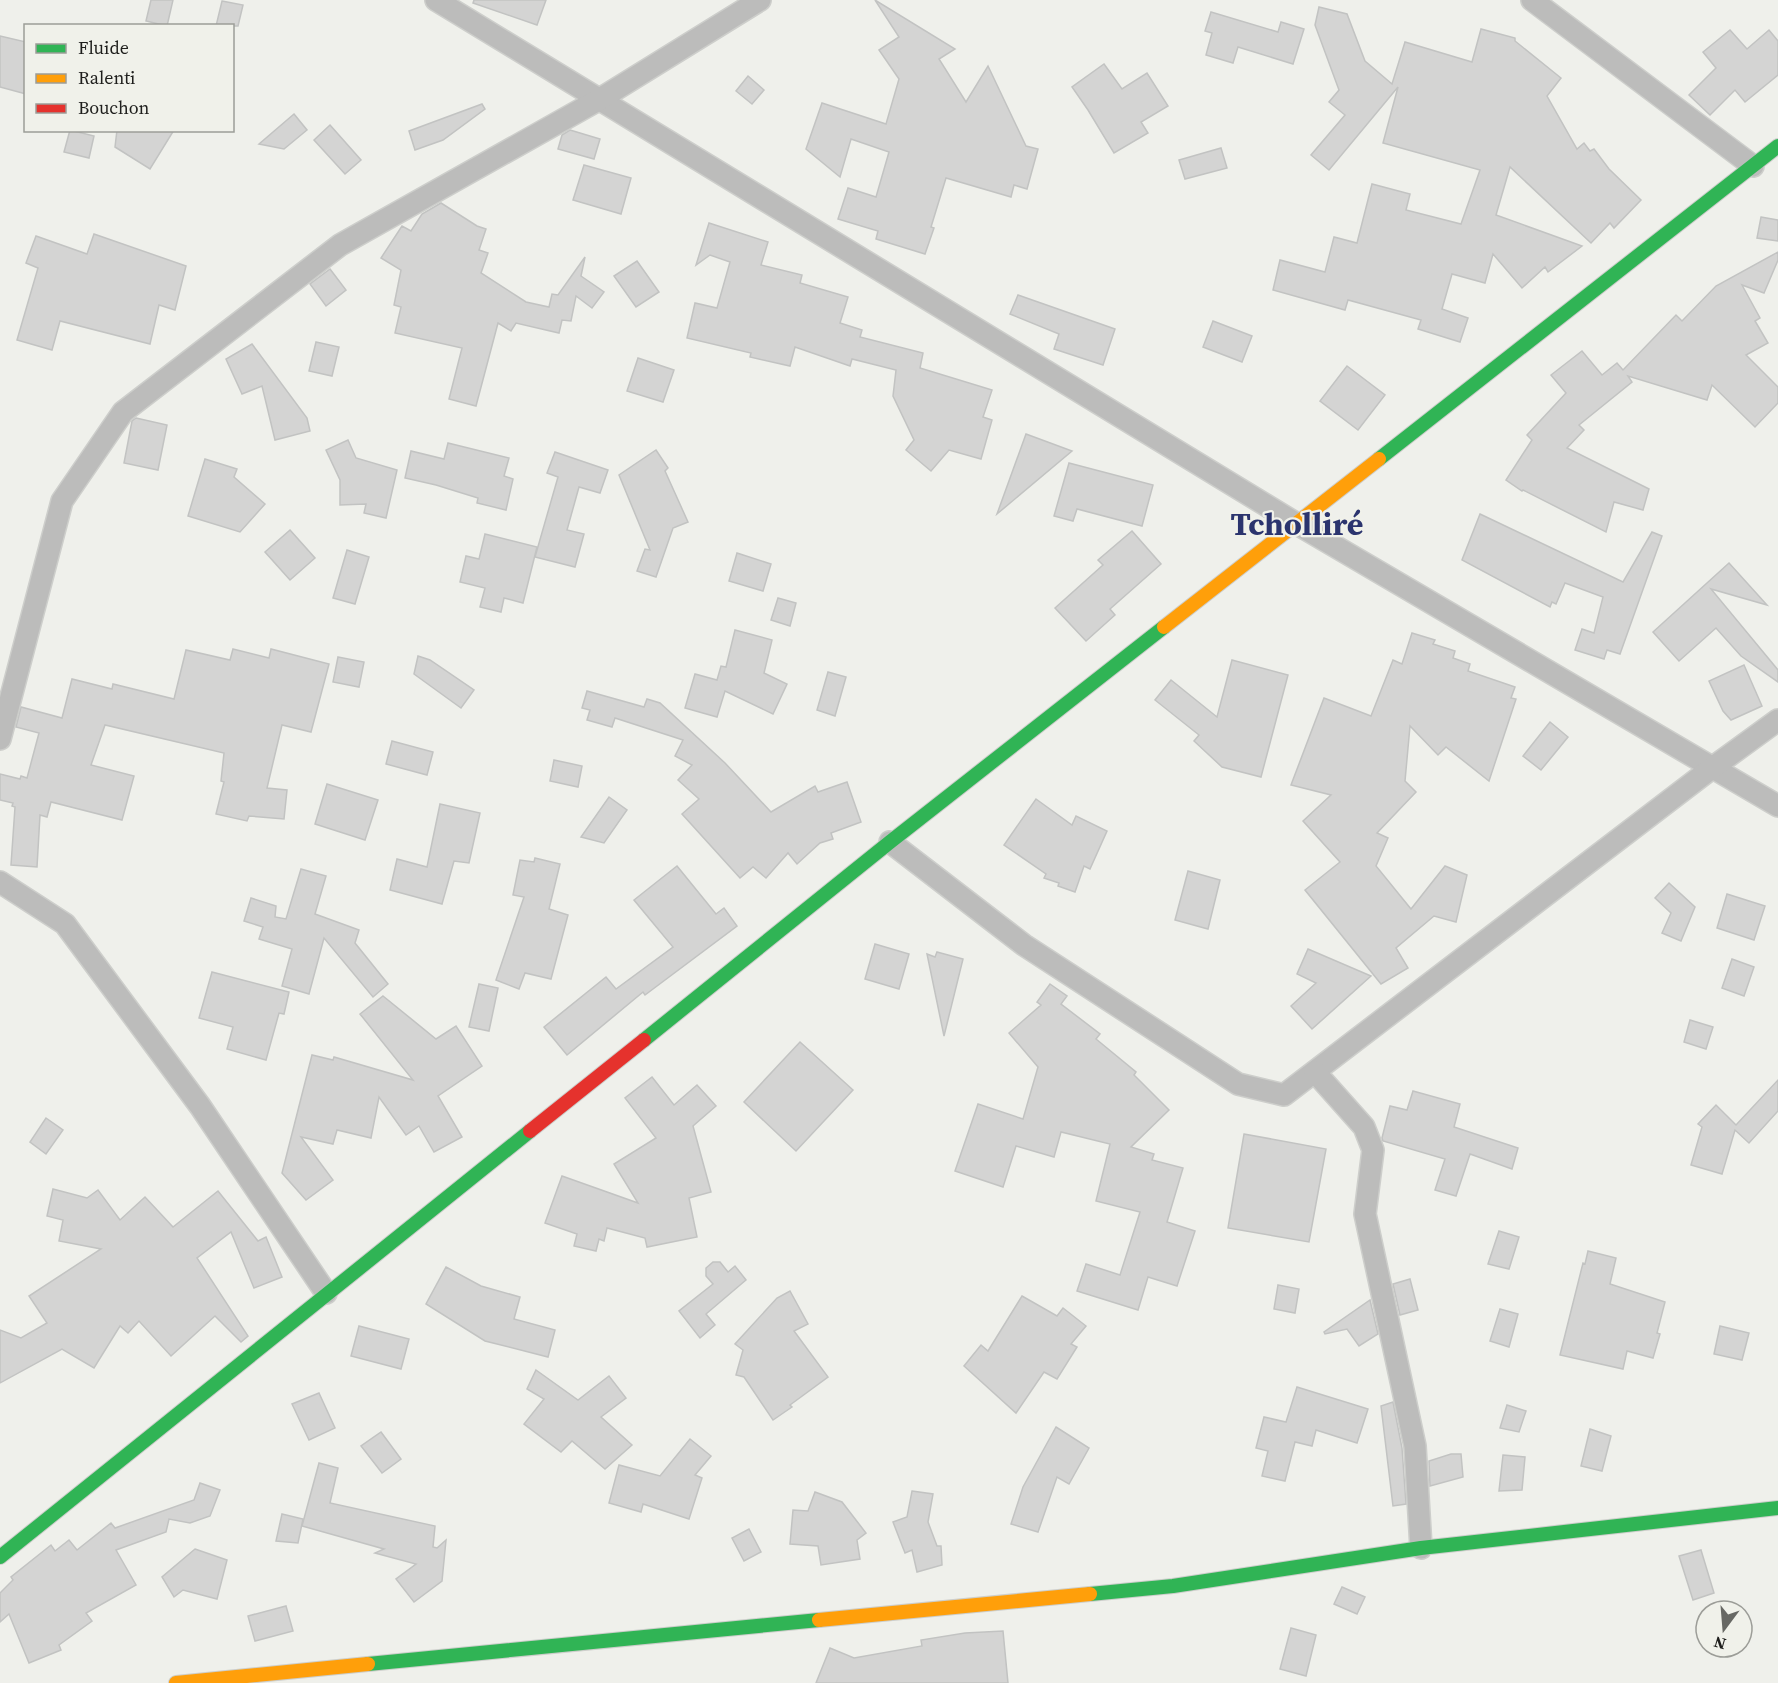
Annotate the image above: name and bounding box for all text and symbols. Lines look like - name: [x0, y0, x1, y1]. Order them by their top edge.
- legend: [24, 24, 234, 132]
- text: Fluide: [78, 35, 129, 60]
- text: Ralenti: [78, 65, 135, 90]
- text: Bouchon: [78, 95, 150, 120]
- district label: Tcholliré: [1231, 502, 1363, 546]
- north arrow: [1694, 1599, 1754, 1659]
- text: N: [1711, 1631, 1728, 1656]

